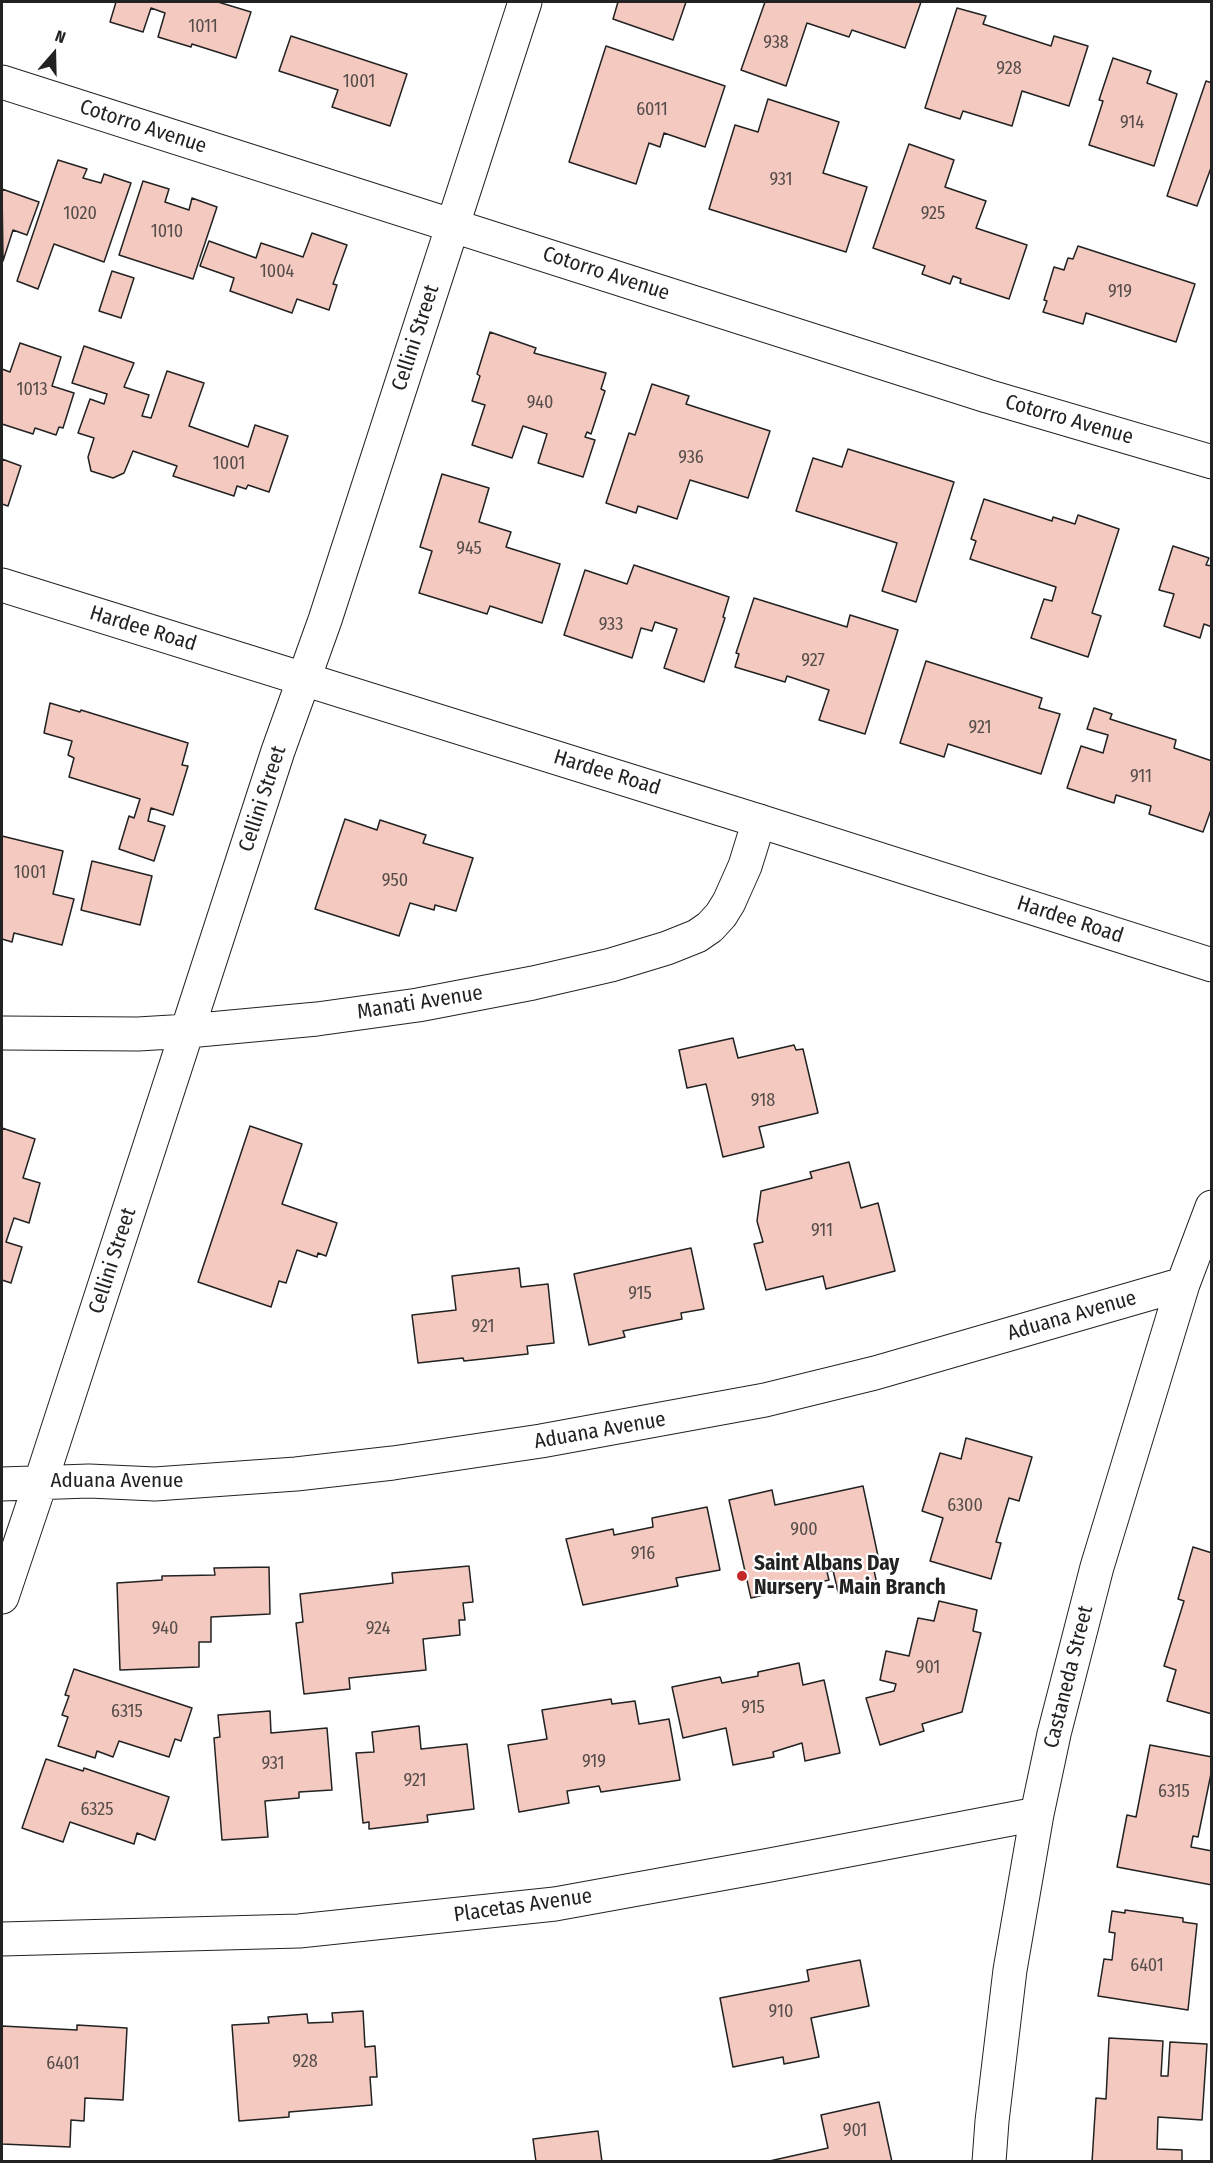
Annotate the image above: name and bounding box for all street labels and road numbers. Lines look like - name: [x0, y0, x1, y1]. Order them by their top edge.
- street label: Cotorro Avenue: [76, 95, 210, 159]
- street label: Cotorro Avenue: [539, 242, 673, 306]
- street label: Cellini Street: [387, 282, 445, 394]
- street label: Cotorro Avenue: [1002, 390, 1136, 450]
- street label: Hardee Road: [87, 601, 199, 657]
- street label: Cellini Street: [234, 743, 292, 855]
- street label: Hardee Road: [551, 745, 663, 801]
- street label: Hardee Road: [1014, 891, 1126, 949]
- street label: Manati Avenue: [355, 981, 485, 1025]
- street label: Cellini Street: [84, 1205, 142, 1317]
- street label: Aduana Avenue: [1005, 1286, 1139, 1346]
- street label: Aduana Avenue: [532, 1407, 668, 1455]
- street label: Aduana Avenue: [51, 1468, 183, 1494]
- street label: Castaneda Street: [1039, 1603, 1099, 1751]
- street label: Placetas Avenue: [452, 1884, 594, 1928]

